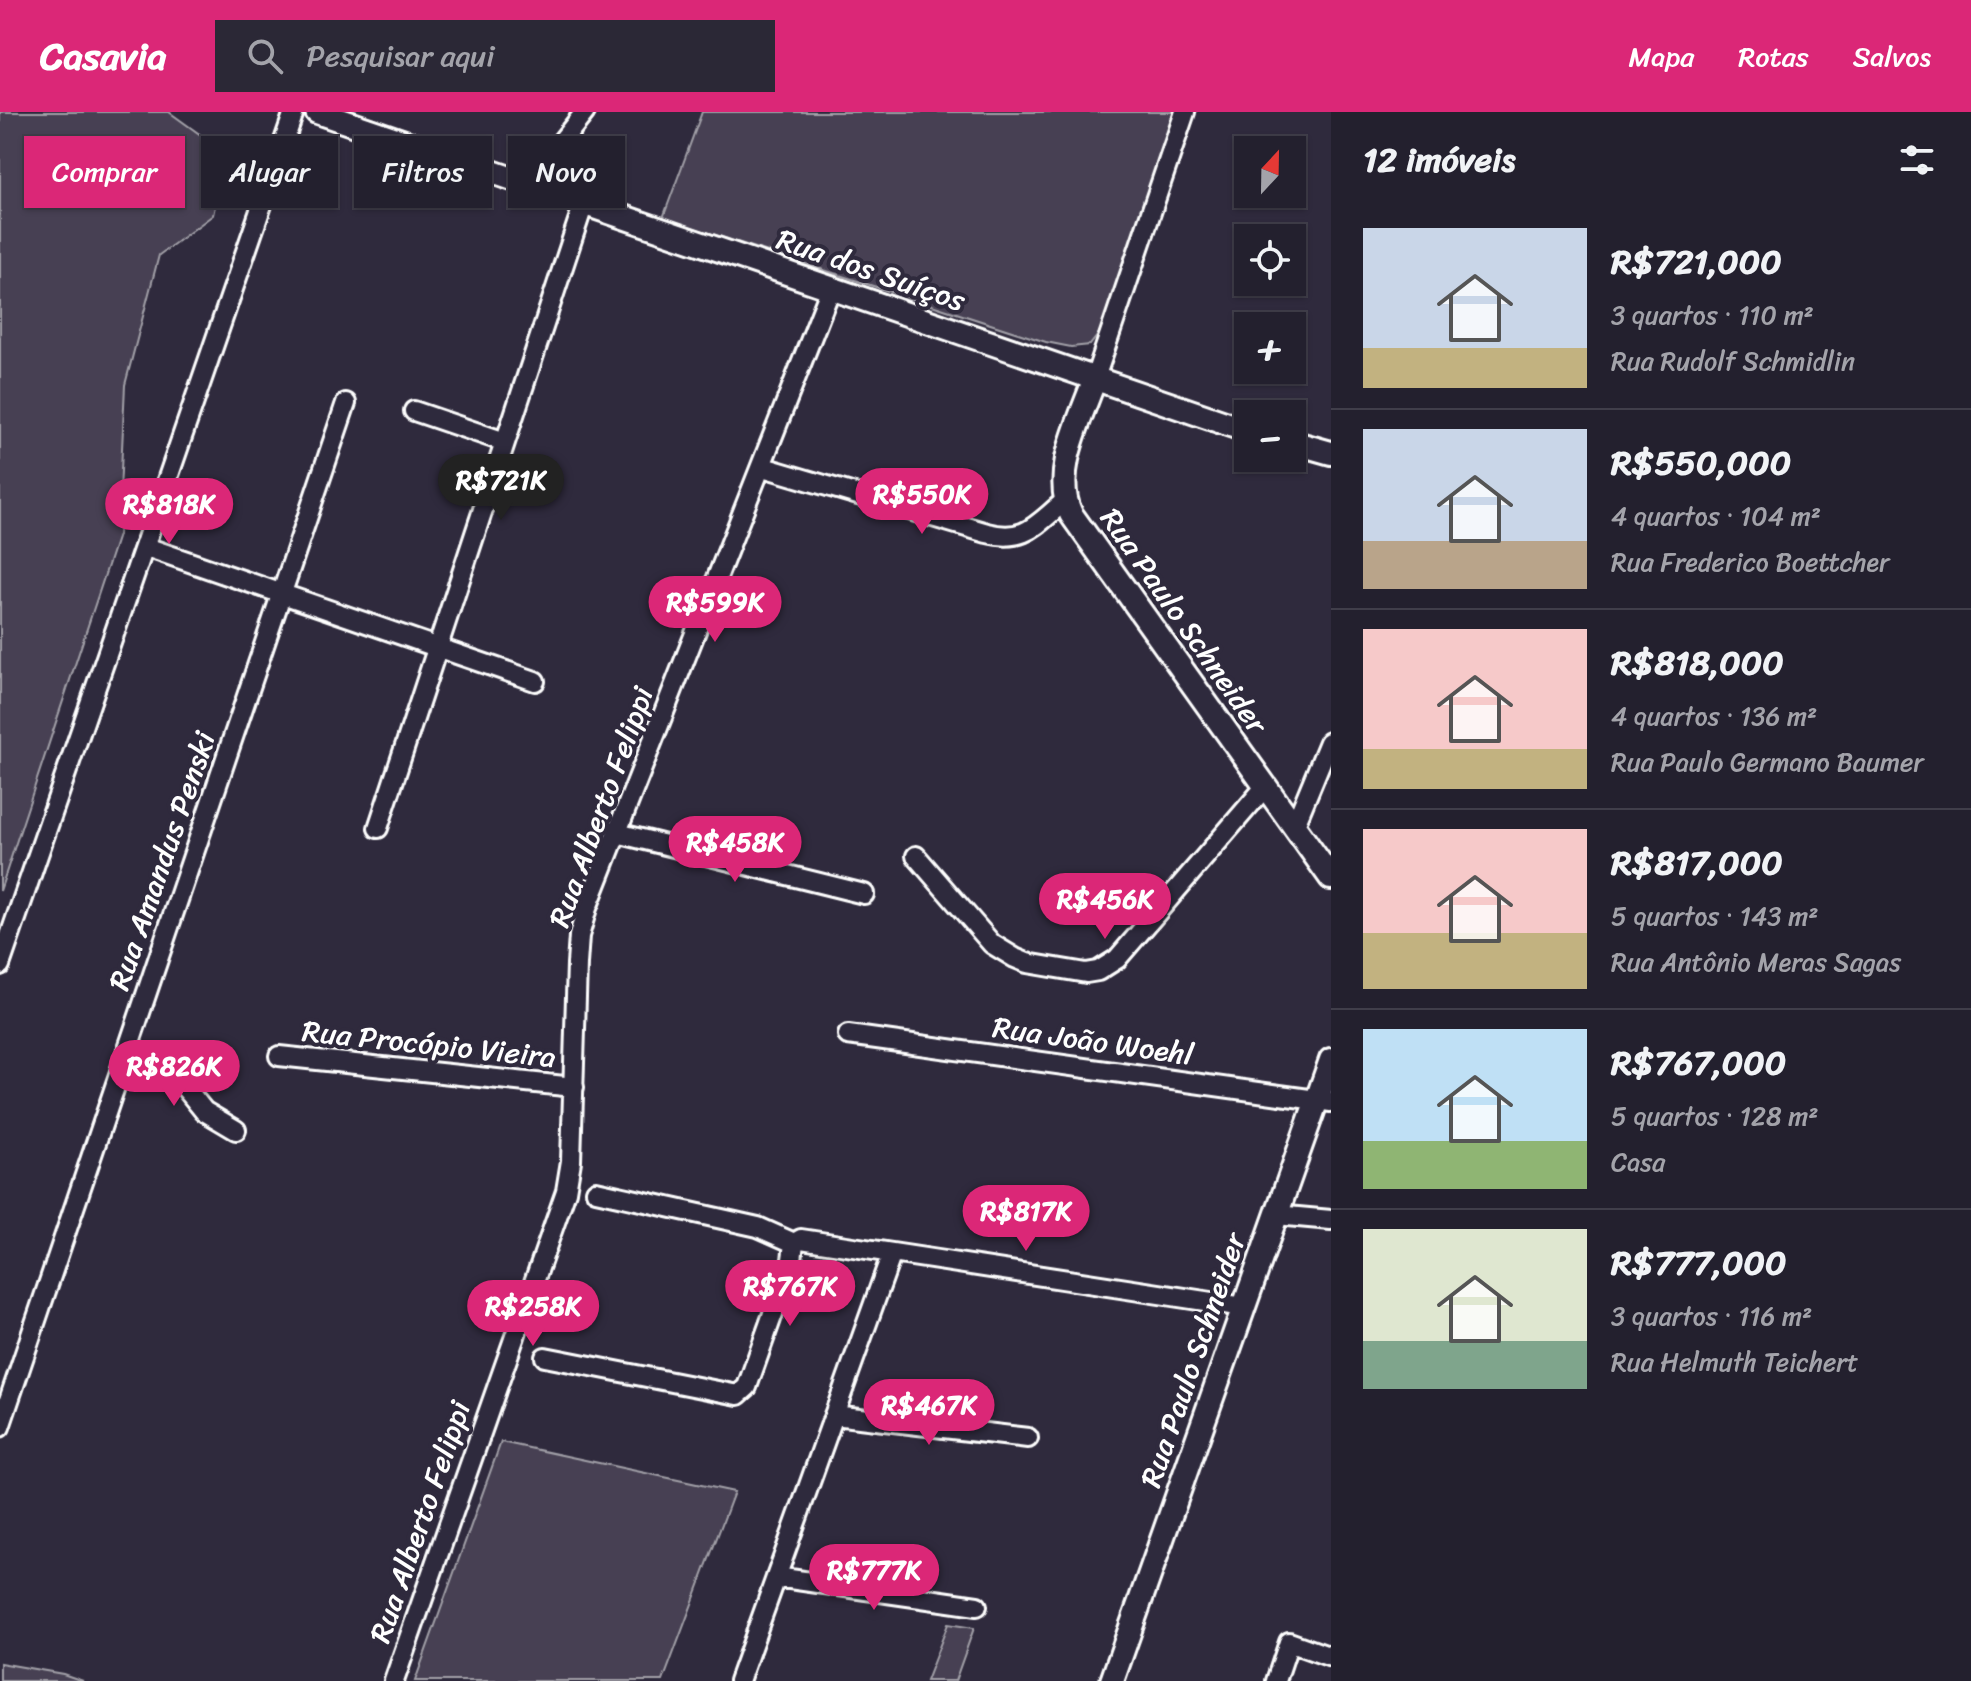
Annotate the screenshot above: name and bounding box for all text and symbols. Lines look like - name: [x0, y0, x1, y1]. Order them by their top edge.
- search box: [215, 20, 775, 92]
- text: Casavia: [40, 23, 167, 90]
- text: Pesquisar aqui: [307, 29, 494, 83]
- text: Mapa: [1628, 32, 1694, 81]
- text: Rotas: [1738, 32, 1809, 81]
- text: Salvos: [1853, 32, 1931, 81]
- icon: search: [243, 34, 287, 78]
- text: 12 imóveis: [1363, 130, 1515, 190]
- chip: Comprar: [24, 136, 185, 208]
- chip: Alugar: [201, 136, 338, 208]
- chip: Filtros: [354, 136, 492, 208]
- chip: Novo: [508, 136, 625, 208]
- north arrow: [1234, 136, 1306, 208]
- map controls: [1234, 136, 1306, 472]
- icon: filters: [1895, 138, 1939, 182]
- street label: Rua dos Suíços: [769, 212, 973, 328]
- button: locate: [1234, 224, 1306, 296]
- text: R$721,000: [1611, 232, 1782, 292]
- icon: home: [1427, 260, 1523, 356]
- text: 3 quartos · 110 m²: [1611, 292, 1814, 338]
- button: +: [1234, 312, 1306, 384]
- text: Rua Rudolf Schmidlin: [1611, 338, 1855, 384]
- button: −: [1234, 400, 1306, 472]
- text: R$550,000: [1611, 433, 1791, 493]
- pin: R$721K: [436, 454, 566, 522]
- text: R$721K: [456, 457, 546, 503]
- icon: home: [1427, 461, 1523, 557]
- pin: R$550K: [857, 468, 987, 536]
- text: R$550K: [873, 471, 971, 517]
- pin: R$818K: [104, 478, 234, 546]
- text: R$818K: [123, 481, 215, 527]
- text: 4 quartos · 104 m²: [1611, 493, 1821, 539]
- street label: Rua Paulo Schneider: [1085, 496, 1284, 747]
- text: Rua Frederico Boettcher: [1611, 539, 1890, 585]
- pin: R$599K: [650, 576, 780, 644]
- text: R$599K: [667, 579, 763, 625]
- text: R$818,000: [1611, 633, 1784, 693]
- icon: home: [1427, 661, 1523, 757]
- street label: Rua Alberto Felippi: [532, 677, 670, 935]
- text: 4 quartos · 136 m²: [1611, 693, 1817, 739]
- street label: Rua Amandus Penski: [92, 723, 232, 998]
- text: Rua Paulo Germano Baumer: [1611, 739, 1924, 785]
- pin: R$458K: [670, 816, 800, 884]
- text: R$458K: [687, 819, 783, 865]
- text: R$817,000: [1611, 833, 1783, 893]
- icon: home: [1427, 861, 1523, 957]
- pin: R$456K: [1040, 873, 1170, 941]
- text: R$456K: [1057, 876, 1153, 922]
- text: 5 quartos · 143 m²: [1611, 893, 1818, 939]
- text: Rua Antônio Meras Sagas: [1611, 939, 1901, 985]
- street label: Rua João Woehl: [989, 1000, 1198, 1082]
- street label: Rua Procópio Vieira: [300, 1004, 558, 1084]
- text: R$767,000: [1611, 1033, 1786, 1093]
- pin: R$826K: [109, 1040, 239, 1108]
- text: R$826K: [127, 1043, 221, 1089]
- icon: home: [1427, 1061, 1523, 1157]
- text: 5 quartos · 128 m²: [1611, 1093, 1819, 1139]
- text: Casa: [1611, 1139, 1665, 1185]
- pin: R$817K: [961, 1185, 1091, 1253]
- text: R$817K: [981, 1188, 1071, 1234]
- street label: Rua Paulo Schneider: [1124, 1224, 1262, 1495]
- text: R$777,000: [1611, 1233, 1786, 1293]
- pin: R$767K: [725, 1260, 855, 1328]
- icon: home: [1427, 1261, 1523, 1357]
- text: R$767K: [743, 1263, 837, 1309]
- pin: R$258K: [468, 1280, 598, 1348]
- text: R$258K: [485, 1283, 581, 1329]
- text: 3 quartos · 116 m²: [1611, 1293, 1812, 1339]
- text: Rua Helmuth Teichert: [1611, 1339, 1858, 1385]
- pin: R$467K: [864, 1379, 994, 1447]
- text: R$467K: [882, 1382, 976, 1428]
- street label: Rua Alberto Felippi: [353, 1392, 487, 1650]
- pin: R$777K: [809, 1544, 939, 1612]
- text: R$777K: [827, 1547, 921, 1593]

